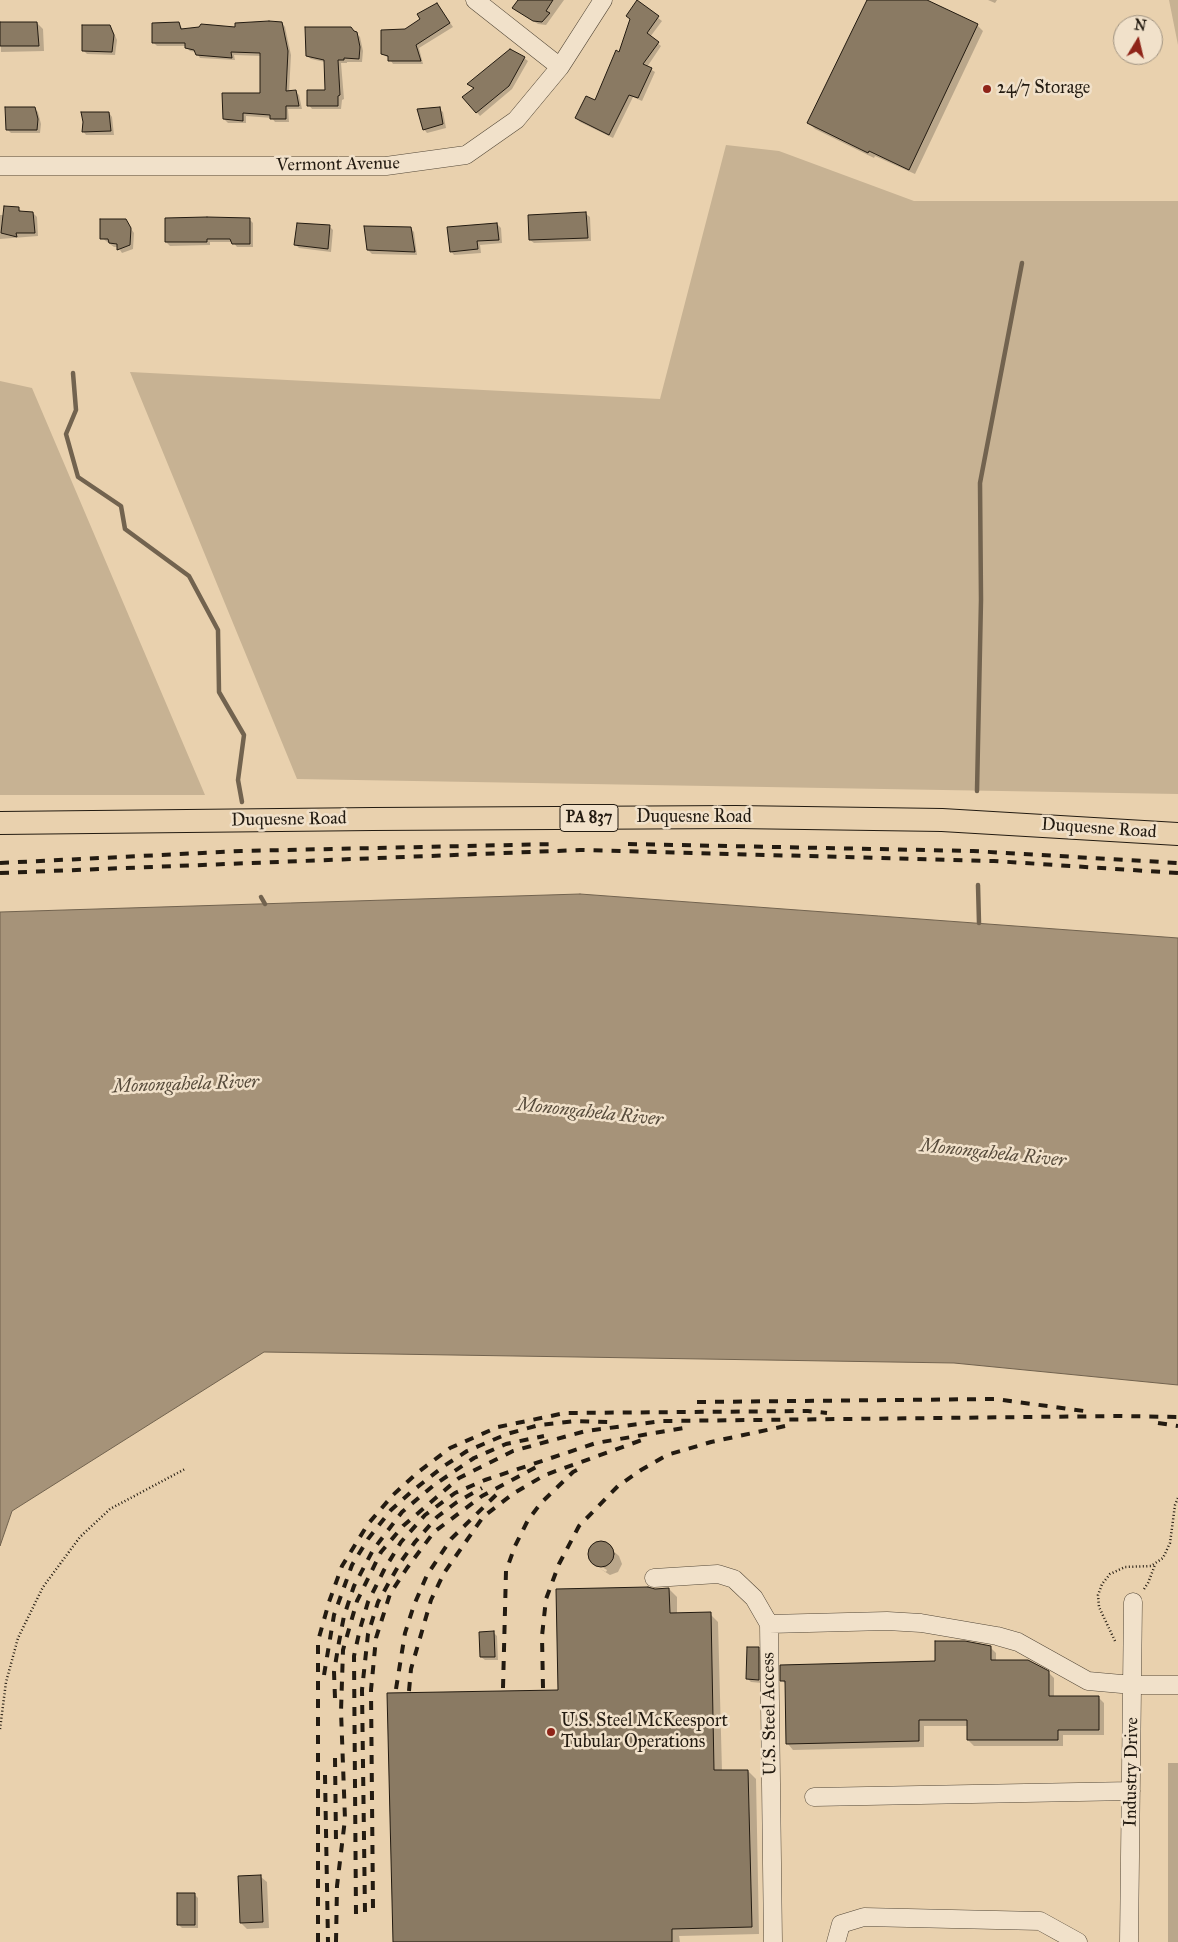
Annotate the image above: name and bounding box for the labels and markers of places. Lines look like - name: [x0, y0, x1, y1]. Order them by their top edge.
- place label: 24/7 Storage: [997, 78, 1090, 100]
- marker: 24/7 Storage: [981, 83, 993, 95]
- place label: U.S. Steel McKeesport Tubular Operations: [561, 1711, 728, 1754]
- marker: U.S. Steel McKeesport Tubular Operations: [545, 1726, 557, 1738]

